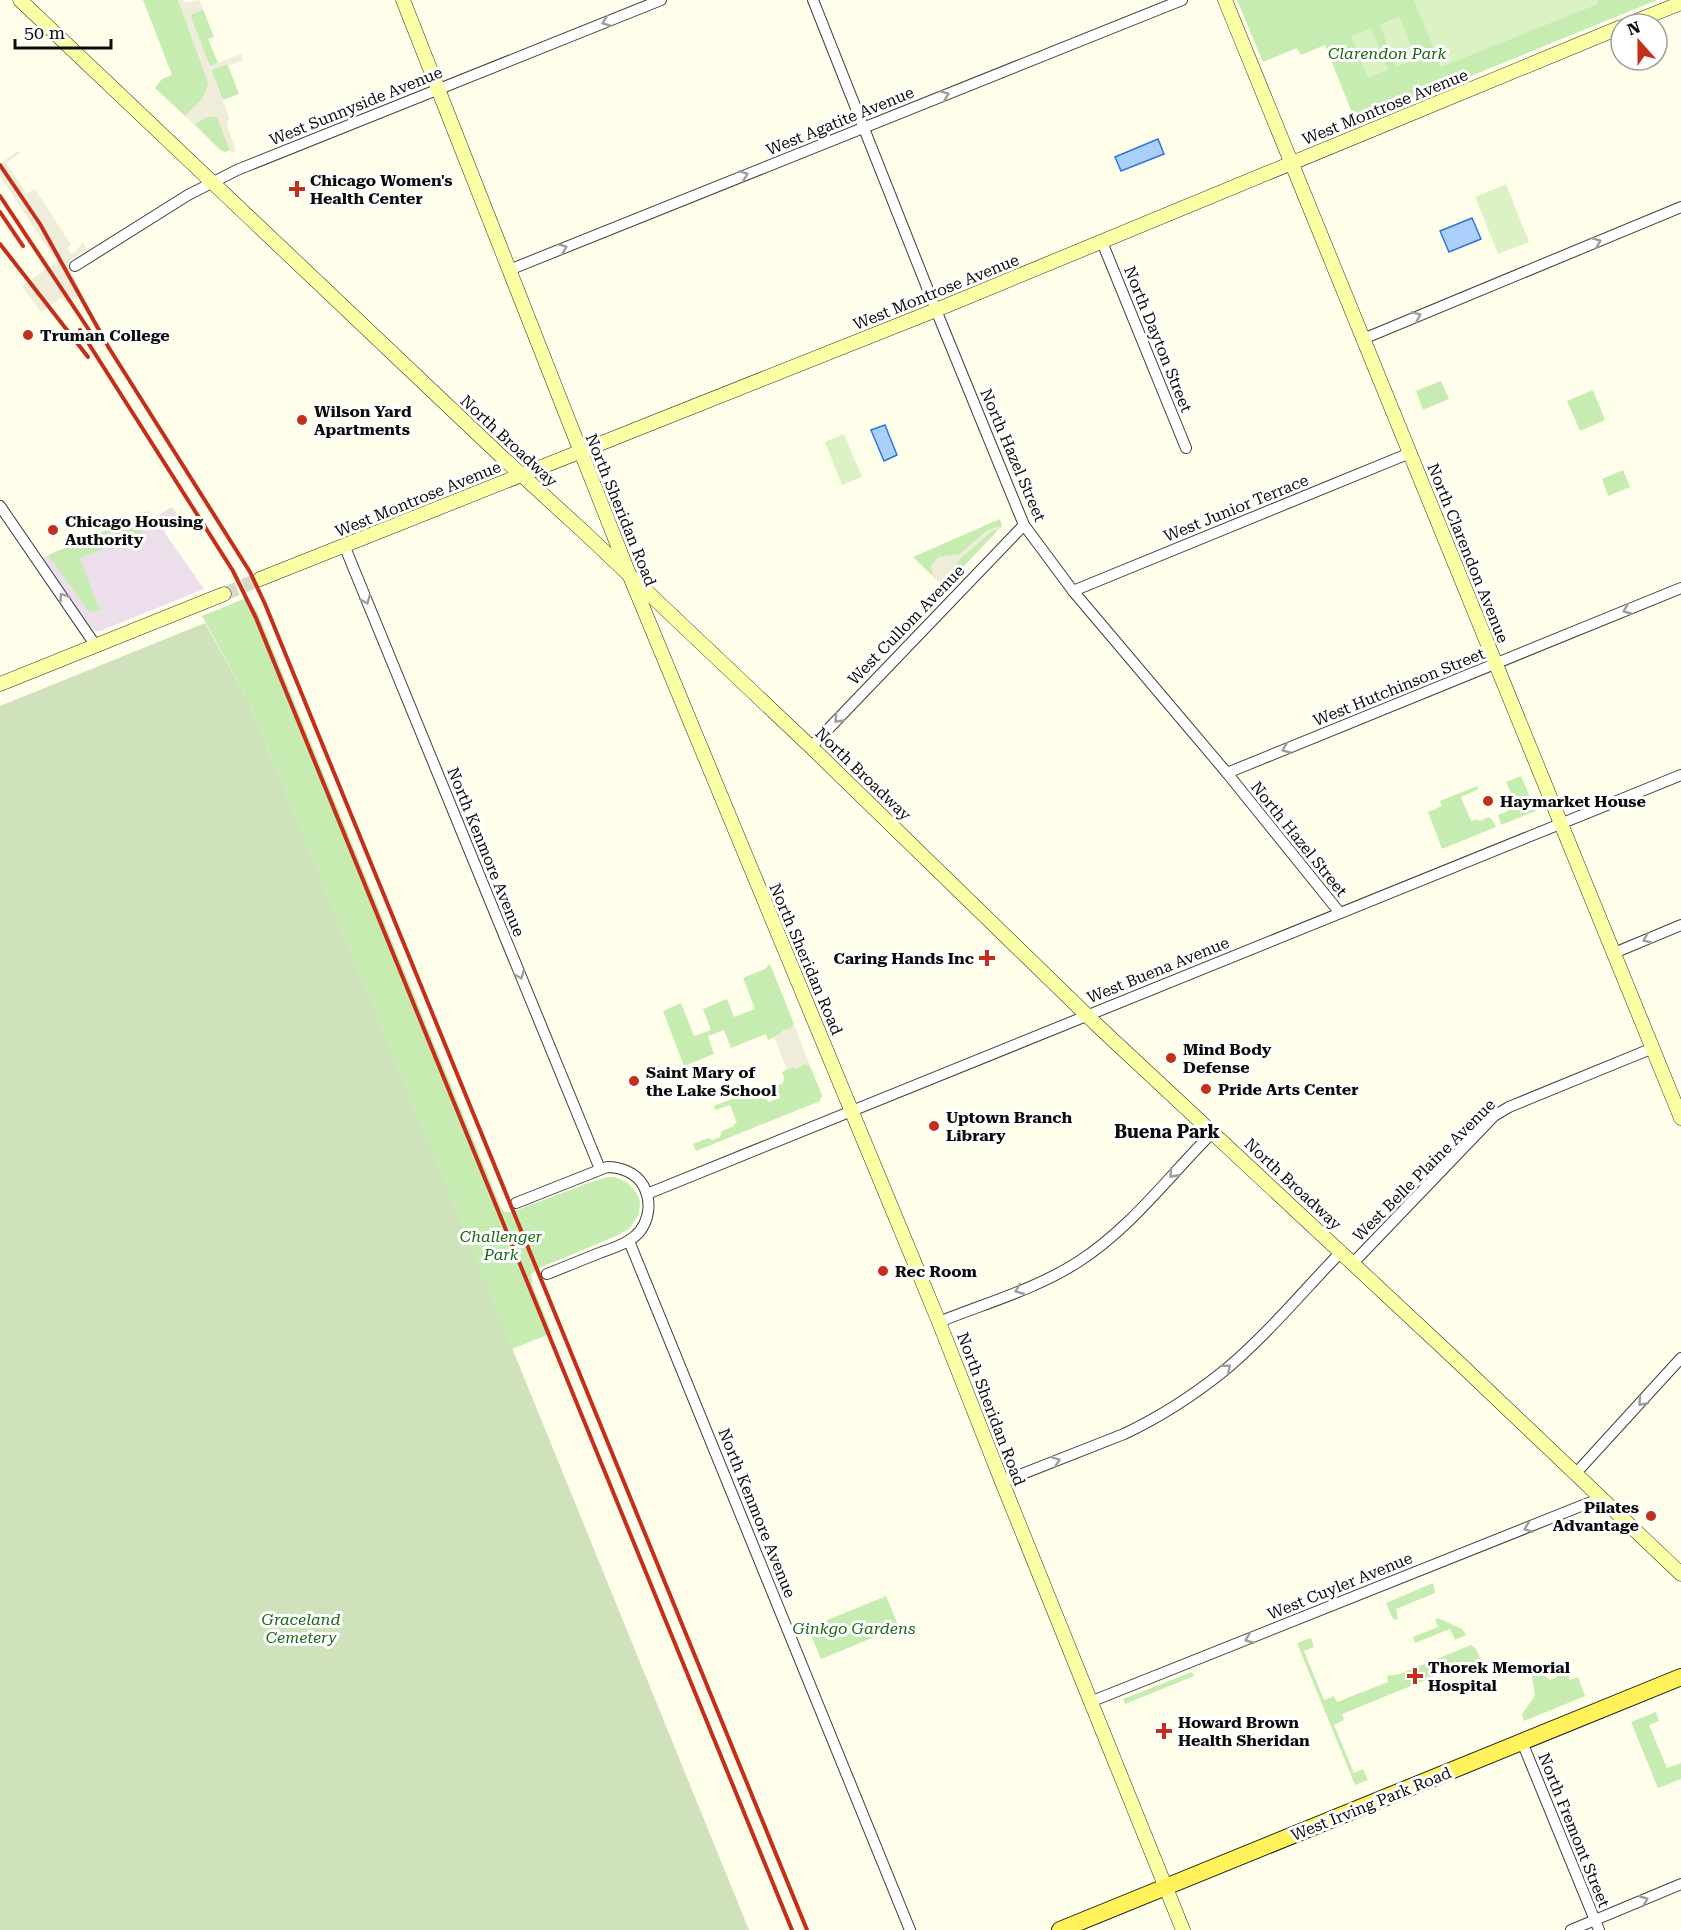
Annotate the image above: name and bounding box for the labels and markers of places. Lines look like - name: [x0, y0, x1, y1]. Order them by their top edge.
- place label: Chicago Women's Health Center: [310, 171, 452, 208]
- marker: Chicago Women's Health Center: [288, 180, 306, 198]
- place label: Truman College: [40, 326, 170, 345]
- marker: Truman College: [21, 328, 35, 342]
- place label: Wilson Yard Apartments: [314, 402, 412, 439]
- marker: Wilson Yard Apartments: [295, 413, 309, 427]
- place label: Chicago Housing Authority: [65, 512, 203, 549]
- marker: Chicago Housing Authority: [46, 523, 60, 537]
- place label: Haymarket House: [1500, 792, 1646, 811]
- marker: Haymarket House: [1481, 794, 1495, 808]
- place label: Caring Hands Inc: [833, 949, 974, 968]
- marker: Caring Hands Inc: [978, 949, 996, 967]
- place label: Mind Body Defense: [1183, 1040, 1272, 1077]
- marker: Mind Body Defense: [1164, 1051, 1178, 1065]
- place label: Saint Mary of the Lake School: [646, 1063, 777, 1100]
- marker: Saint Mary of the Lake School: [627, 1074, 641, 1088]
- place label: Pride Arts Center: [1218, 1080, 1358, 1099]
- marker: Pride Arts Center: [1199, 1082, 1213, 1096]
- place label: Uptown Branch Library: [946, 1108, 1073, 1145]
- marker: Uptown Branch Library: [927, 1119, 941, 1133]
- place label: Rec Room: [895, 1262, 978, 1281]
- marker: Rec Room: [876, 1264, 890, 1278]
- place label: Pilates Advantage: [1553, 1498, 1639, 1535]
- marker: Pilates Advantage: [1644, 1509, 1658, 1523]
- place label: Thorek Memorial Hospital: [1428, 1658, 1571, 1695]
- marker: Thorek Memorial Hospital: [1406, 1667, 1424, 1685]
- place label: Howard Brown Health Sheridan: [1178, 1713, 1310, 1750]
- marker: Howard Brown Health Sheridan: [1155, 1722, 1173, 1740]

